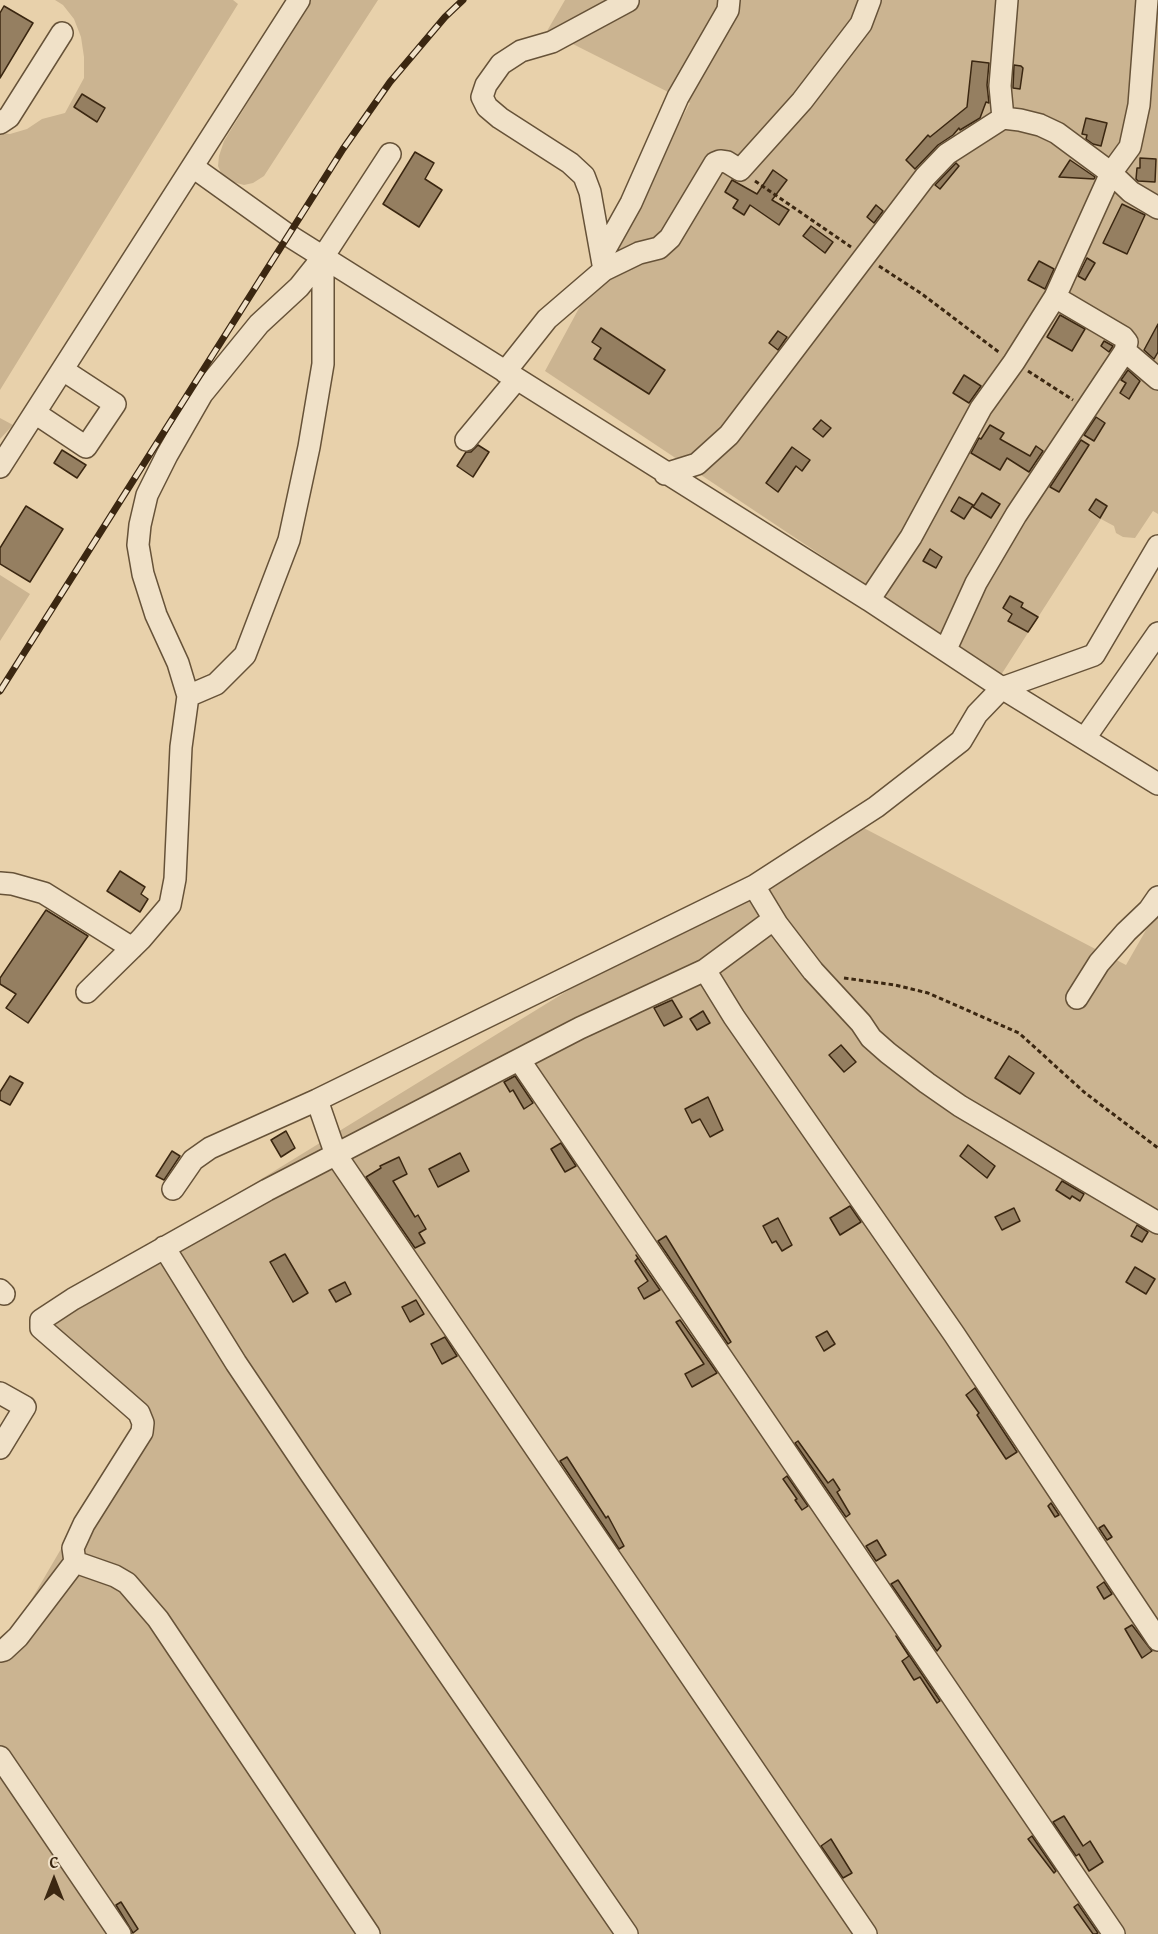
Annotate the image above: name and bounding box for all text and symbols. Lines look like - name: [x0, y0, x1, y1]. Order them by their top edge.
- north arrow: [24, 1850, 84, 1910]
- text: С: [49, 1850, 59, 1874]

